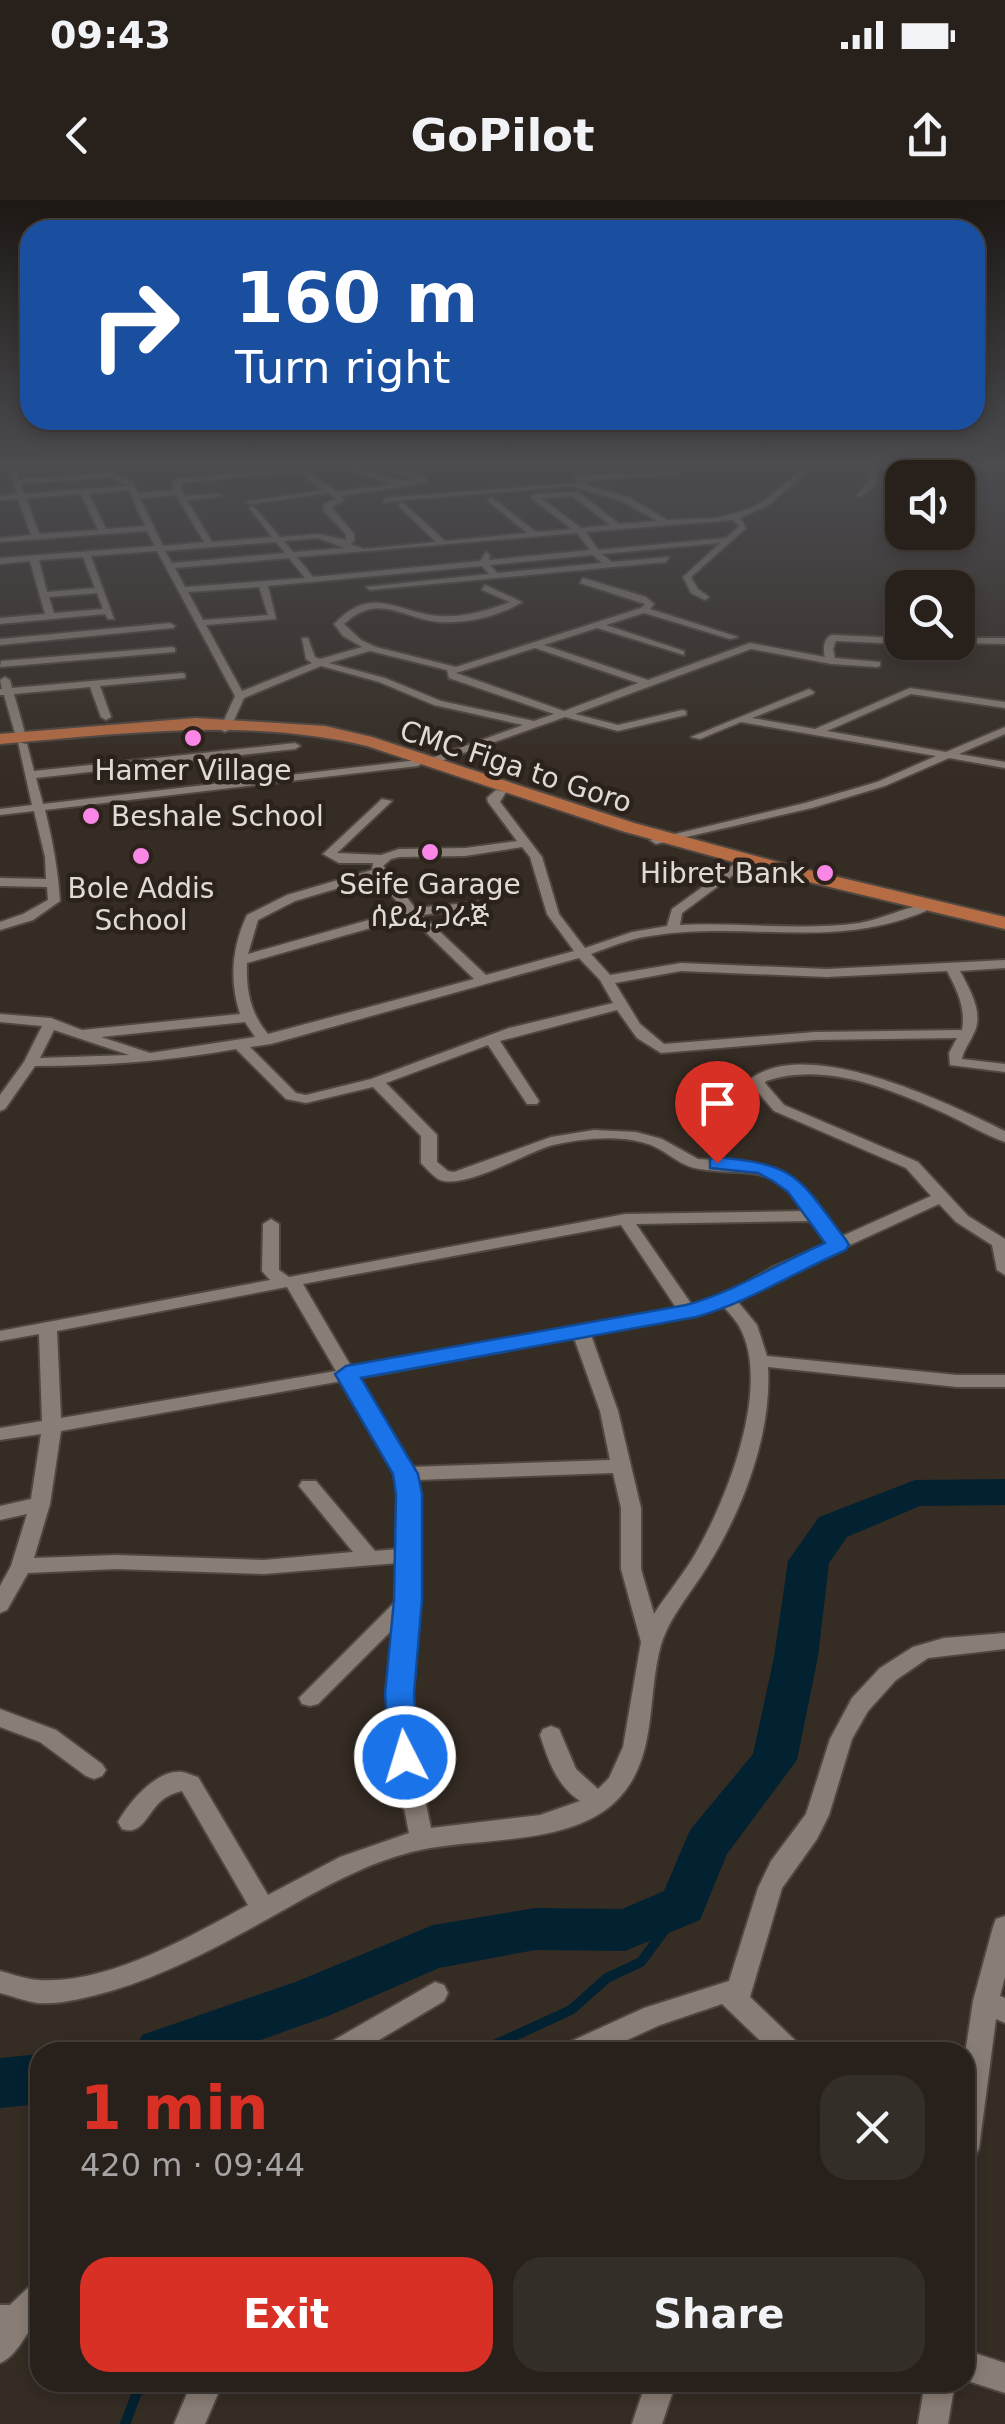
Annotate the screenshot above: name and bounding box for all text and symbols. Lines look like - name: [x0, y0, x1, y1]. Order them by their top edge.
- text: 09:43: [50, 13, 171, 57]
- icon: back: [50, 108, 105, 163]
- icon: share: [900, 108, 955, 163]
- text: GoPilot: [410, 109, 595, 162]
- text: 160 m: [235, 257, 478, 339]
- icon: right: [70, 260, 200, 390]
- text: Turn right: [235, 341, 450, 394]
- map controls: [885, 460, 975, 660]
- button: sound: [885, 460, 975, 550]
- button: search: [885, 570, 975, 660]
- street label: CMC Figa to Goro: [396, 713, 636, 820]
- marker: Hamer Village: [182, 727, 204, 749]
- place label: Hamer Village: [94, 754, 292, 787]
- place label: Beshale School: [111, 800, 324, 833]
- marker: Beshale School: [80, 805, 102, 827]
- marker: Seife Garage ሰይፈ ጋራጅ: [419, 841, 441, 863]
- marker: Bole Addis School: [130, 845, 152, 867]
- place label: Hibret Bank: [640, 857, 806, 890]
- marker: Hibret Bank: [814, 862, 836, 884]
- place label: Seife Garage ሰይፈ ጋራጅ: [339, 868, 521, 933]
- place label: Bole Addis School: [68, 872, 214, 937]
- pin: [675, 1061, 760, 1164]
- icon: arrive: [690, 1076, 745, 1131]
- position arrow: [353, 1705, 457, 1809]
- text: 1 min: [80, 2073, 268, 2143]
- button: close: [820, 2075, 925, 2180]
- text: 420 m · 09:44: [80, 2146, 305, 2184]
- button: Exit: [80, 2257, 493, 2372]
- button: Share: [513, 2257, 925, 2372]

